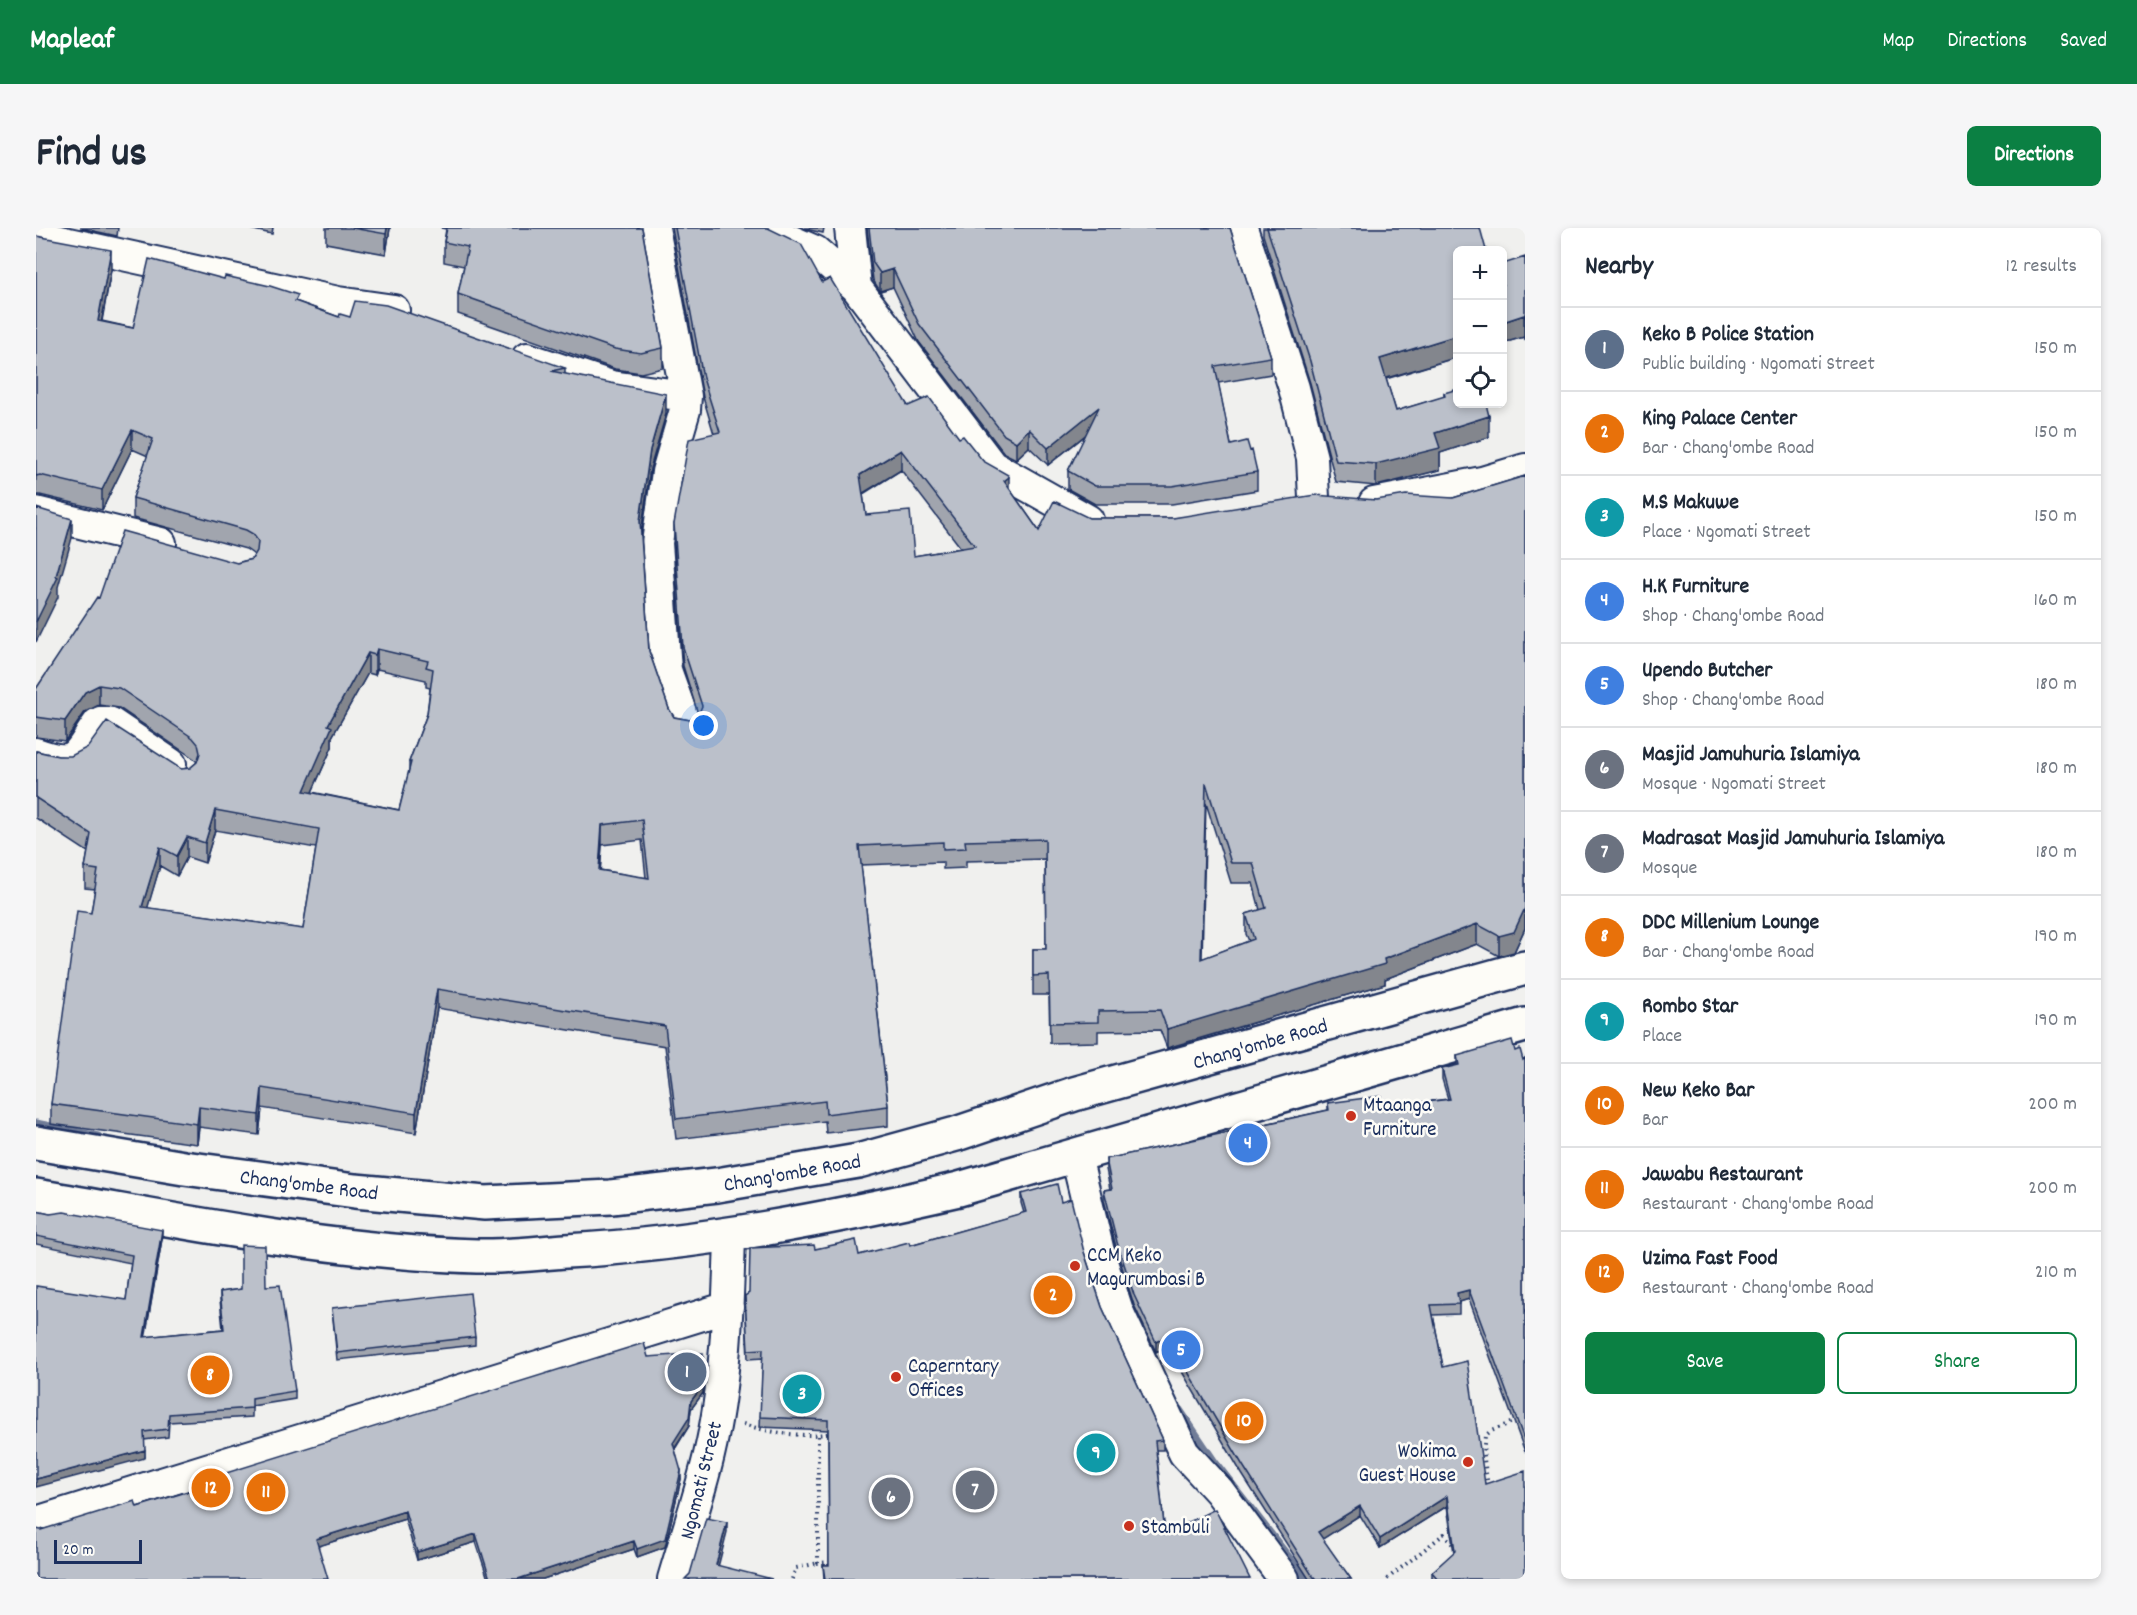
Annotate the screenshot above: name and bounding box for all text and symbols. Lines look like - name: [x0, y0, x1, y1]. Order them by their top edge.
- text: Mapleaf: [30, 22, 114, 62]
- text: Map: [1883, 27, 1914, 57]
- text: Directions: [1947, 27, 2027, 57]
- text: Saved: [2060, 27, 2107, 57]
- text: Find us: [36, 126, 147, 186]
- button: Directions: [1967, 126, 2101, 186]
- map controls: [1453, 246, 1507, 408]
- button: +: [1453, 246, 1507, 300]
- text: Nearby: [1585, 249, 1653, 286]
- text: 12 results: [2005, 253, 2077, 281]
- button: −: [1453, 300, 1507, 354]
- text: Keko B Police Station: [1642, 320, 1814, 351]
- text: 1: [1602, 335, 1607, 363]
- text: 150 m: [2034, 335, 2077, 363]
- text: Public building · Ngomati Street: [1642, 351, 1875, 379]
- button: locate: [1453, 354, 1507, 408]
- text: King Palace Center: [1642, 404, 1797, 435]
- text: 2: [1600, 419, 1609, 447]
- text: 150 m: [2034, 419, 2077, 447]
- text: Bar · Chang'ombe Road: [1642, 435, 1814, 463]
- text: M.S Makuwe: [1642, 488, 1739, 519]
- text: 3: [1600, 503, 1609, 531]
- text: 150 m: [2034, 503, 2077, 531]
- text: Place · Ngomati Street: [1642, 519, 1811, 547]
- text: H.K Furniture: [1642, 572, 1749, 603]
- text: 4: [1600, 587, 1609, 615]
- text: 160 m: [2034, 587, 2077, 615]
- text: Shop · Chang'ombe Road: [1642, 603, 1824, 631]
- text: Upendo Butcher: [1642, 656, 1773, 687]
- text: 5: [1600, 671, 1609, 699]
- text: 180 m: [2035, 671, 2077, 699]
- text: Shop · Chang'ombe Road: [1642, 687, 1824, 715]
- your location: [689, 711, 718, 740]
- text: Masjid Jamuhuria Islamiya: [1642, 740, 1860, 771]
- text: 6: [1600, 755, 1609, 783]
- text: 180 m: [2035, 755, 2077, 783]
- text: Mosque · Ngomati Street: [1642, 771, 1826, 799]
- text: Madrasat Masjid Jamuhuria Islamiya: [1642, 824, 1944, 855]
- text: 7: [1601, 839, 1608, 867]
- text: 180 m: [2035, 839, 2077, 867]
- text: Mosque: [1642, 855, 1697, 883]
- text: DDC Millenium Lounge: [1642, 908, 1819, 939]
- text: 8: [1600, 923, 1609, 951]
- text: 190 m: [2034, 923, 2077, 951]
- text: Bar · Chang'ombe Road: [1642, 939, 1814, 967]
- text: Rombo Star: [1642, 992, 1738, 1023]
- text: 9: [1600, 1007, 1609, 1035]
- text: 190 m: [2034, 1007, 2077, 1035]
- street label: Chang'ombe Road: [1190, 1012, 1332, 1079]
- text: Place: [1642, 1023, 1682, 1051]
- text: New Keko Bar: [1642, 1076, 1754, 1107]
- text: 10: [1597, 1091, 1612, 1119]
- text: 200 m: [2028, 1091, 2077, 1119]
- place label: Mtaanga Furniture: [1363, 1092, 1437, 1146]
- text: Bar: [1642, 1107, 1668, 1135]
- marker: Mtaanga Furniture: [1344, 1109, 1358, 1123]
- pin: 4: [1228, 1120, 1268, 1166]
- street label: Chang'ombe Road: [721, 1148, 864, 1202]
- text: Jawabu Restaurant: [1642, 1160, 1803, 1191]
- street label: Chang'ombe Road: [238, 1164, 379, 1210]
- text: 11: [1600, 1175, 1609, 1203]
- text: 200 m: [2028, 1175, 2077, 1203]
- text: Restaurant · Chang'ombe Road: [1642, 1191, 1874, 1219]
- place label: CCM Keko Magurumbasi B: [1087, 1242, 1205, 1296]
- text: Uzima Fast Food: [1642, 1244, 1778, 1275]
- marker: CCM Keko Magurumbasi B: [1068, 1259, 1082, 1273]
- text: 12: [1598, 1259, 1611, 1287]
- text: 210 m: [2035, 1259, 2077, 1287]
- pin: 2: [1034, 1272, 1072, 1318]
- text: Restaurant · Chang'ombe Road: [1642, 1275, 1874, 1303]
- pin: 5: [1162, 1328, 1200, 1372]
- button: Save: [1585, 1332, 1825, 1394]
- button: Share: [1837, 1332, 2077, 1394]
- pin: 1: [668, 1350, 706, 1394]
- pin: 8: [190, 1352, 230, 1398]
- place label: Caperntary Offices: [908, 1353, 999, 1407]
- marker: Caperntary Offices: [889, 1370, 903, 1384]
- pin: 3: [782, 1372, 822, 1416]
- pin: 10: [1224, 1398, 1264, 1444]
- street label: Ngomati Street: [674, 1418, 732, 1543]
- pin: 9: [1076, 1430, 1116, 1476]
- place label: Wokima Guest House: [1358, 1438, 1457, 1492]
- marker: Wokima Guest House: [1461, 1455, 1475, 1469]
- pin: 12: [192, 1466, 231, 1510]
- pin: 7: [956, 1468, 994, 1512]
- pin: 11: [246, 1470, 286, 1514]
- pin: 6: [872, 1474, 910, 1520]
- place label: Stambuli: [1141, 1514, 1209, 1544]
- marker: Stambuli: [1122, 1519, 1136, 1533]
- scale bar: [54, 1537, 142, 1564]
- text: 20 m: [63, 1539, 93, 1562]

